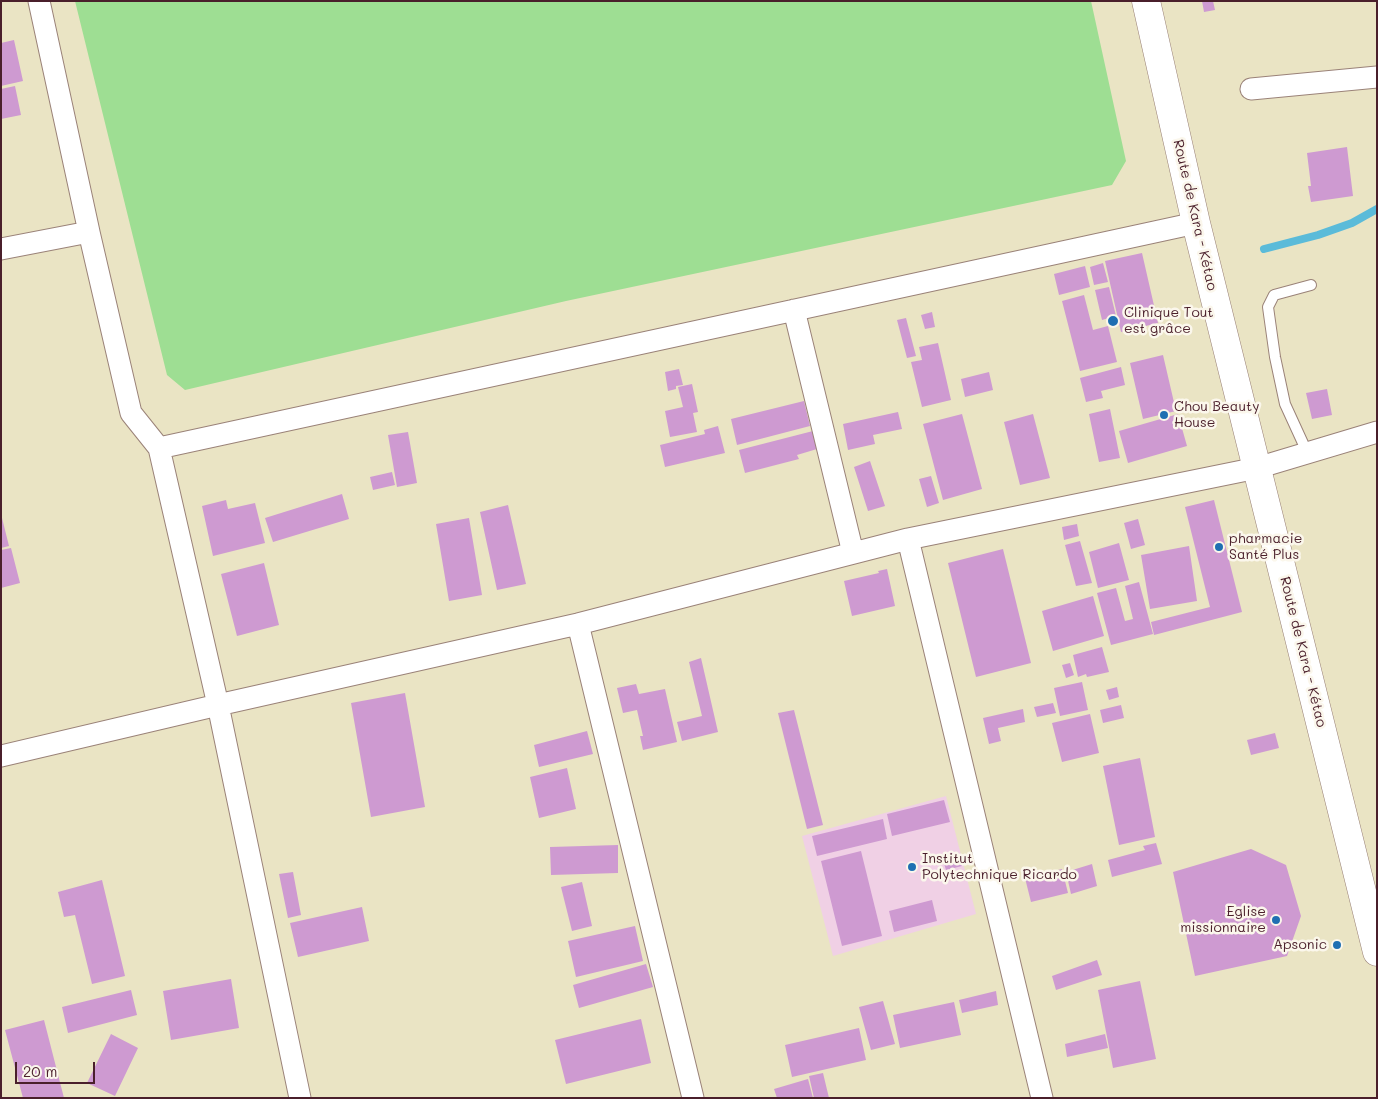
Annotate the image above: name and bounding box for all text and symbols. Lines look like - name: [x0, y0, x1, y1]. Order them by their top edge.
- street label: Route de Kara - Kétao: [1169, 138, 1221, 292]
- place label: Clinique Tout est grâce: [1124, 305, 1214, 338]
- marker: Clinique Tout est grâce: [1106, 314, 1120, 328]
- place label: Chou Beauty House: [1174, 399, 1260, 432]
- marker: Chou Beauty House: [1158, 409, 1170, 421]
- place label: pharmacie Santé Plus: [1229, 531, 1302, 564]
- marker: pharmacie Santé Plus: [1213, 541, 1225, 553]
- street label: Route de Kara - Kétao: [1276, 575, 1330, 729]
- place label: Institut Polytechnique Ricardo: [922, 851, 1077, 884]
- marker: Institut Polytechnique Ricardo: [906, 861, 918, 873]
- place label: Eglise missionnaire: [1180, 904, 1266, 936]
- marker: Eglise missionnaire: [1270, 914, 1282, 926]
- place label: Apsonic: [1273, 937, 1327, 953]
- marker: Apsonic: [1331, 939, 1343, 951]
- scale bar: [18, 1052, 98, 1084]
- text: 20 m: [23, 1061, 57, 1081]

